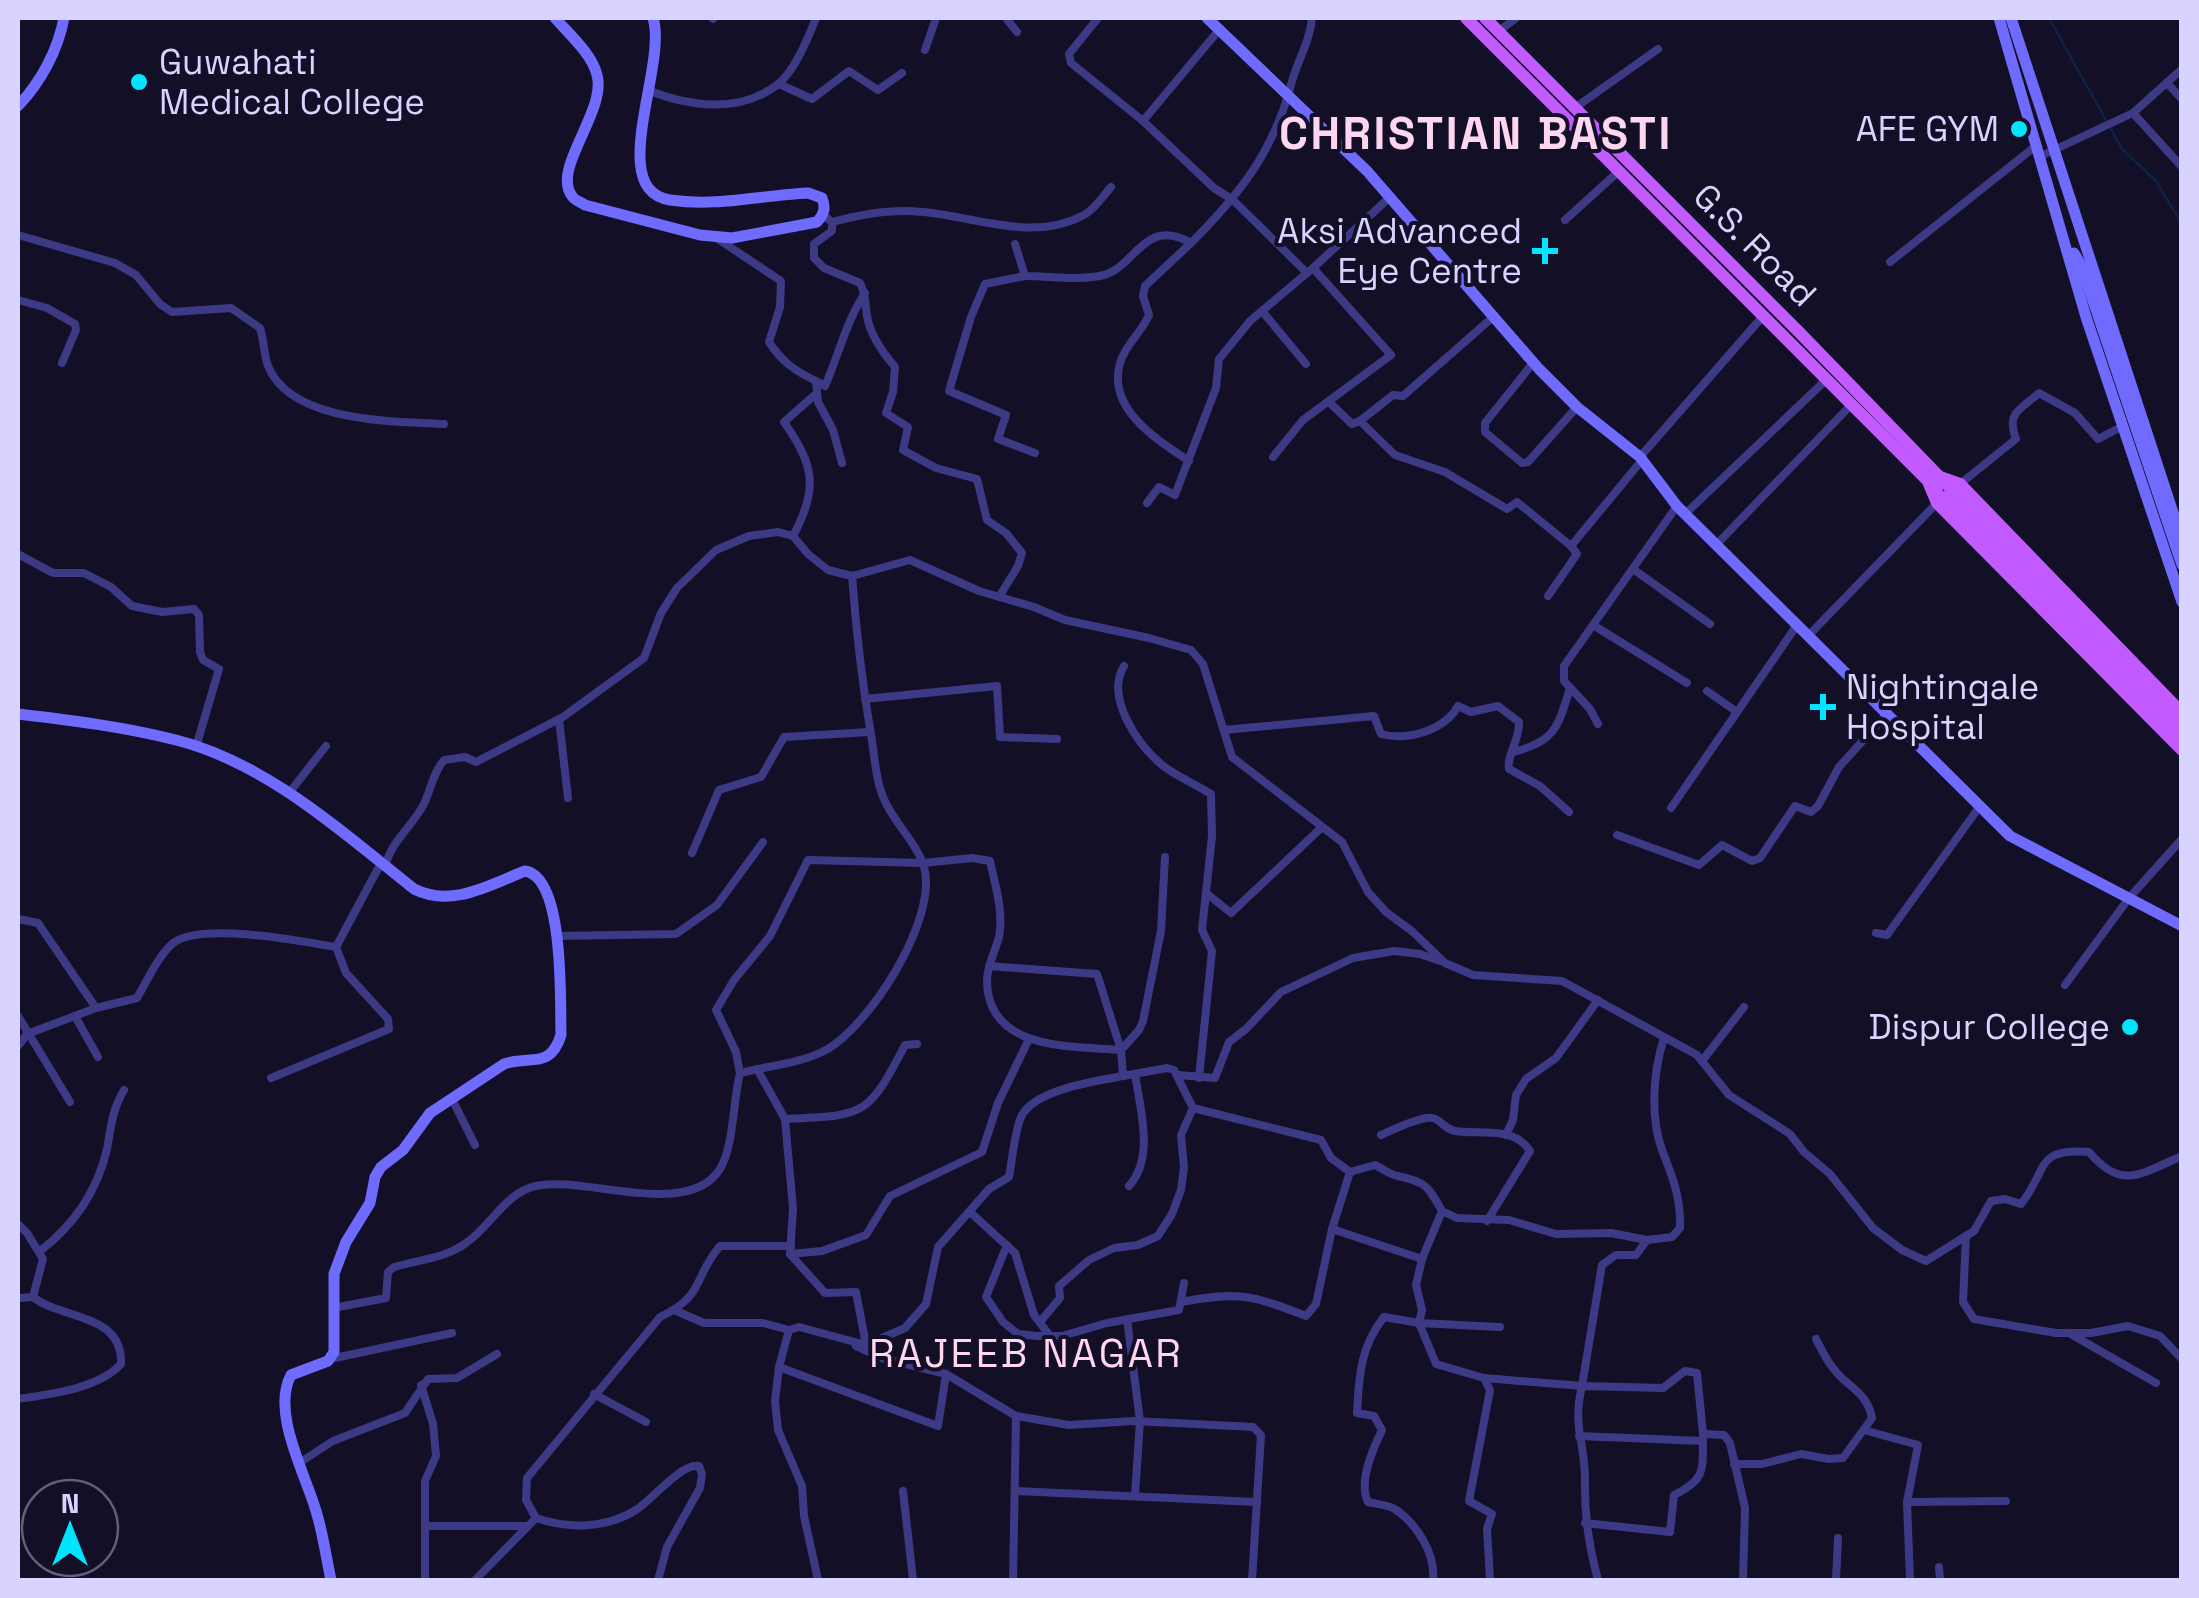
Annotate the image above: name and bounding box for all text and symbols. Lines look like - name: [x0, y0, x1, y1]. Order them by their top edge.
- place label: Guwahati Medical College: [159, 40, 425, 124]
- marker: Guwahati Medical College: [128, 71, 150, 93]
- district label: CHRISTIAN BASTI: [1279, 105, 1673, 162]
- place label: AFE GYM: [1856, 107, 1999, 151]
- marker: AFE GYM: [2008, 118, 2030, 140]
- street label: G.S. Road: [1684, 174, 1826, 316]
- place label: Aksi Advanced Eye Centre: [1277, 209, 1522, 293]
- marker: Aksi Advanced Eye Centre: [1532, 238, 1558, 264]
- place label: Nightingale Hospital: [1846, 665, 2039, 749]
- marker: Nightingale Hospital: [1810, 694, 1836, 720]
- place label: Dispur College: [1868, 1005, 2110, 1049]
- marker: Dispur College: [2119, 1016, 2141, 1038]
- district label: RAJEEB NAGAR: [869, 1328, 1183, 1379]
- north arrow: [20, 1478, 120, 1578]
- text: N: [61, 1485, 79, 1521]

